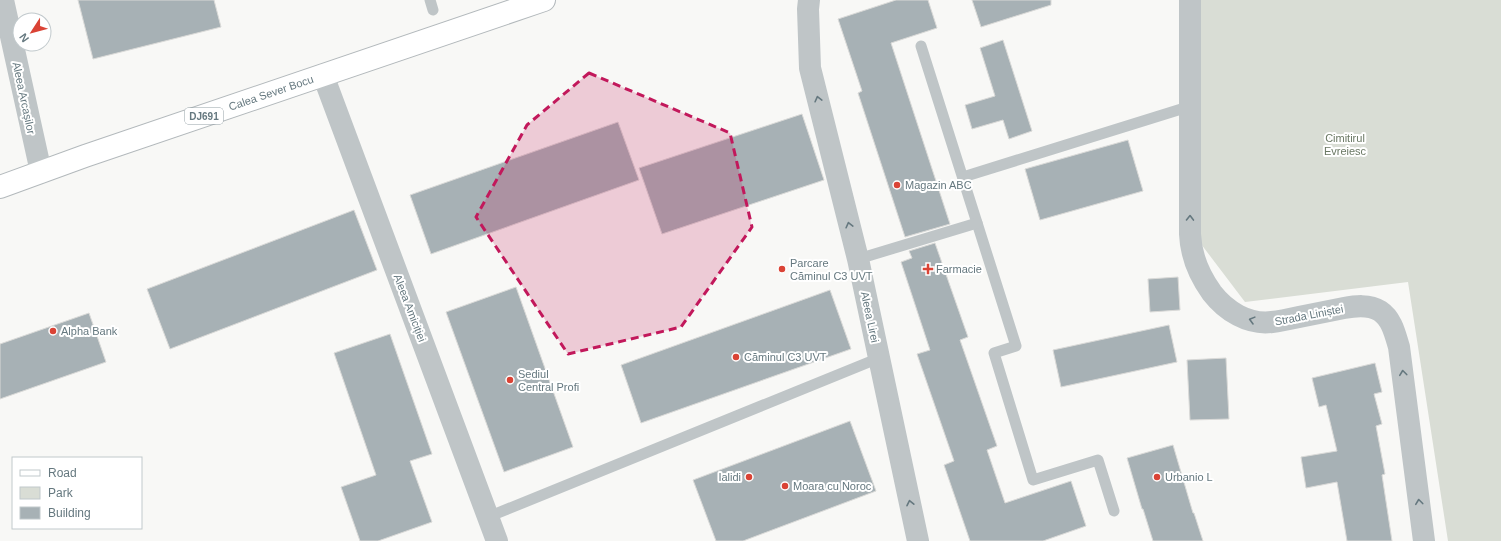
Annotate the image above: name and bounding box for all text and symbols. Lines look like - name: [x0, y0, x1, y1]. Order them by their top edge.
- north arrow: [12, 12, 52, 52]
- text: N: [17, 31, 31, 45]
- street label: Aleea Arcașilor: [11, 61, 38, 135]
- street label: Calea Sever Bocu: [227, 73, 315, 113]
- one-way arrow: [814, 96, 822, 103]
- road number: DJ691: [185, 108, 223, 124]
- park label: Cimitirul Evreiesc: [1324, 132, 1367, 157]
- place label: Magazin ABC: [905, 179, 972, 191]
- marker: Magazin ABC: [892, 180, 902, 190]
- one-way arrow: [1186, 215, 1194, 221]
- one-way arrow: [846, 222, 854, 229]
- place label: Parcare Căminul C3 UVT: [790, 257, 873, 282]
- place label: Farmacie: [936, 263, 982, 275]
- marker: Parcare Căminul C3 UVT: [777, 264, 787, 274]
- marker: Farmacie: [923, 264, 933, 274]
- street label: Aleea Amiciției: [392, 272, 428, 344]
- street label: Aleea Lirei: [859, 290, 881, 344]
- street label: Strada Liniștei: [1274, 302, 1344, 328]
- one-way arrow: [1248, 316, 1255, 325]
- place label: Alpha Bank: [61, 325, 118, 337]
- marker: Alpha Bank: [48, 326, 58, 336]
- place label: Căminul C3 UVT: [744, 351, 827, 363]
- marker: Căminul C3 UVT: [731, 352, 741, 362]
- place label: Sediul Central Profi: [518, 368, 579, 393]
- one-way arrow: [1399, 370, 1408, 376]
- marker: Sediul Central Profi: [505, 375, 515, 385]
- legend: [12, 457, 142, 529]
- text: Road: [48, 466, 77, 480]
- place label: Ialidi: [718, 471, 741, 483]
- place label: Urbanio L: [1165, 471, 1213, 483]
- marker: Ialidi: [744, 472, 754, 482]
- marker: Urbanio L: [1152, 472, 1162, 482]
- place label: Moara cu Noroc: [793, 480, 872, 492]
- marker: Moara cu Noroc: [780, 481, 790, 491]
- text: Park: [48, 486, 74, 500]
- one-way arrow: [1415, 499, 1424, 505]
- one-way arrow: [906, 500, 915, 506]
- text: Building: [48, 506, 91, 520]

